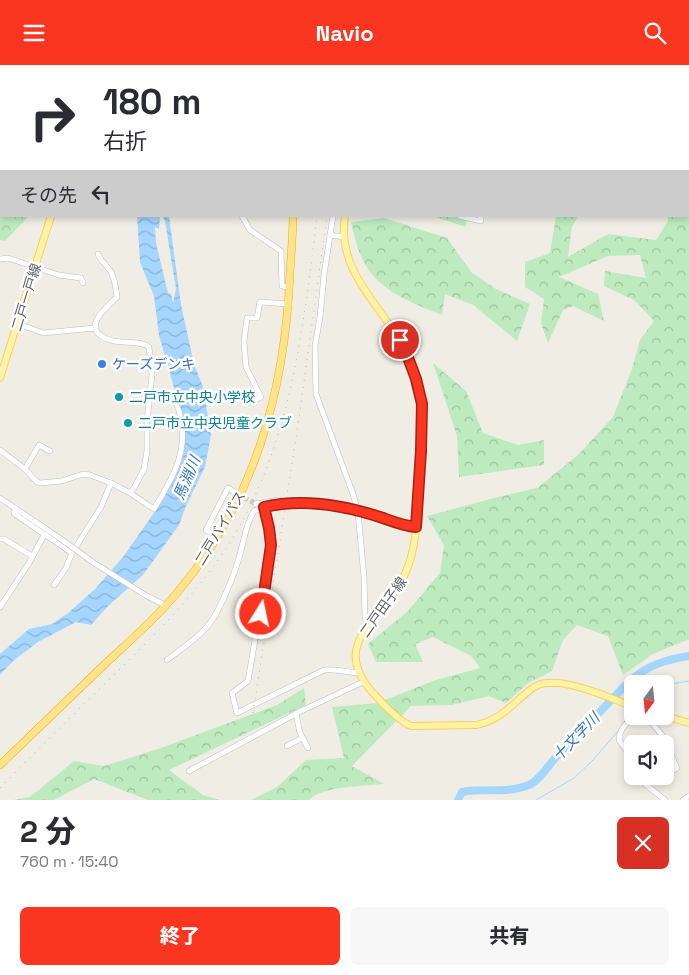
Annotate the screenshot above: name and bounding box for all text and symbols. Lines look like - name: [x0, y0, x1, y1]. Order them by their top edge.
- icon: menu: [20, 19, 48, 47]
- text: Navio: [315, 19, 374, 47]
- icon: search: [641, 19, 669, 47]
- text: 180 m: [103, 80, 201, 124]
- icon: right: [20, 85, 85, 150]
- text: 右折: [103, 127, 147, 155]
- icon: left: [87, 180, 115, 208]
- text: その先: [20, 183, 77, 208]
- street label: 二戸一戸線: [7, 261, 45, 333]
- pin: [379, 319, 421, 361]
- icon: arrive: [386, 326, 414, 354]
- place label: ケーズデンキ: [112, 355, 195, 373]
- marker: ケーズデンキ: [96, 358, 108, 370]
- place label: 二戸市立中央小学校: [129, 388, 255, 406]
- marker: 二戸市立中央小学校: [113, 391, 125, 403]
- place label: 二戸市立中央児童クラブ: [138, 414, 292, 432]
- marker: 二戸市立中央児童クラブ: [122, 417, 134, 429]
- water label: 馬淵川: [169, 452, 205, 502]
- street label: 二戸バイパス: [191, 487, 249, 569]
- street label: 二戸田子線: [356, 573, 410, 641]
- position arrow: [234, 587, 286, 639]
- north arrow: [624, 675, 674, 725]
- map controls: [624, 675, 674, 785]
- water label: 十文字川: [548, 707, 605, 765]
- button: sound: [624, 735, 674, 785]
- text: 2 分: [20, 812, 75, 851]
- button: close: [617, 817, 669, 869]
- text: 760 m · 15:40: [20, 851, 119, 872]
- button: 終了: [20, 907, 340, 965]
- button: 共有: [350, 907, 669, 965]

